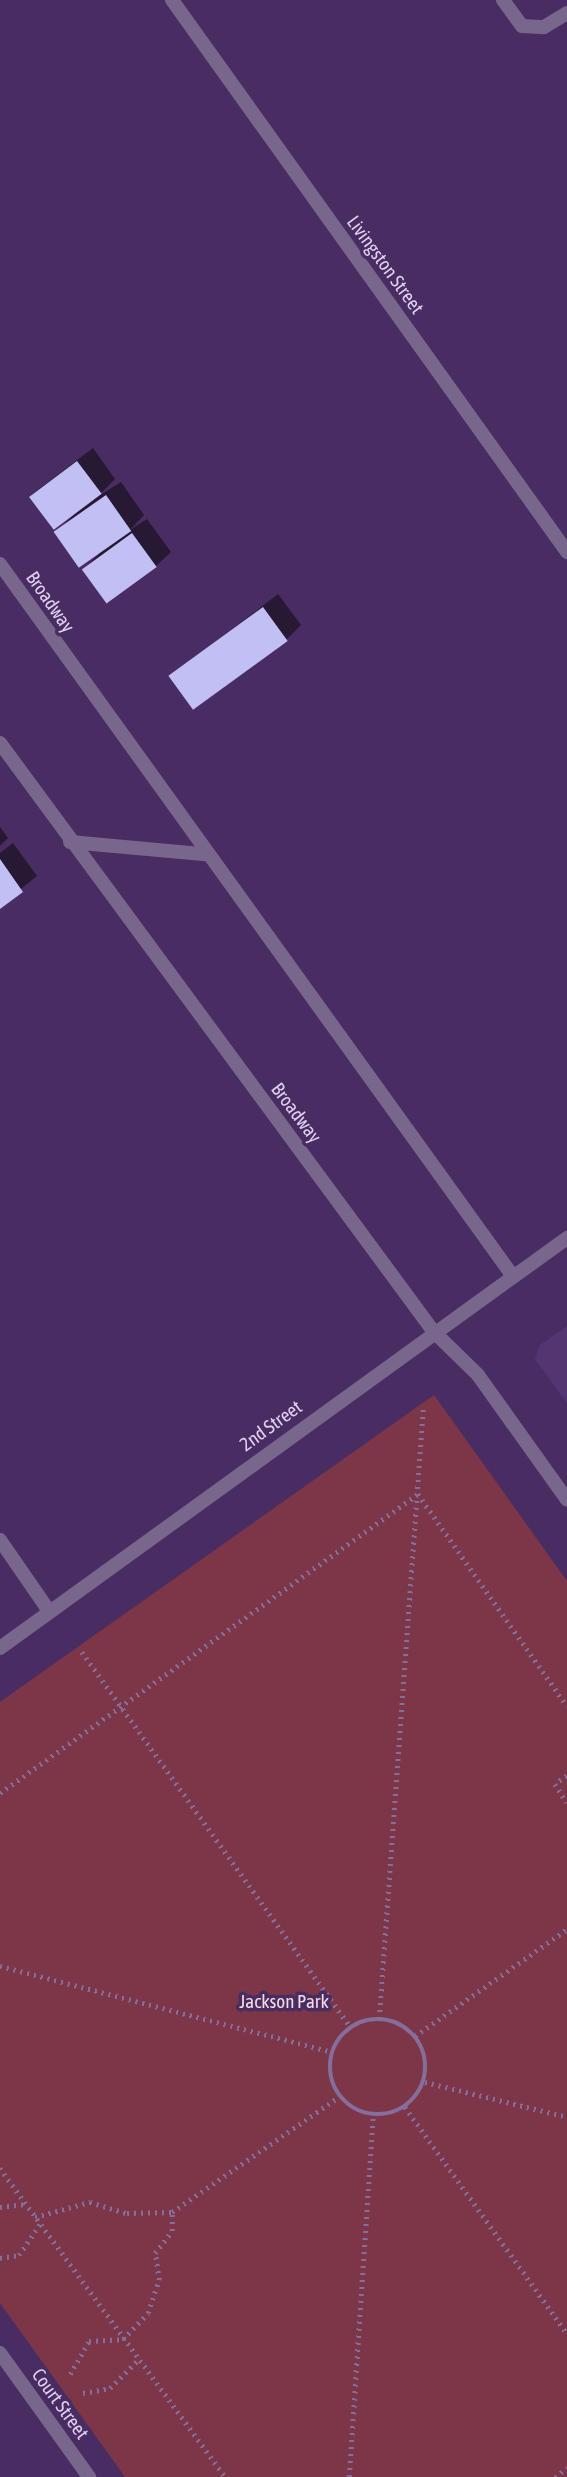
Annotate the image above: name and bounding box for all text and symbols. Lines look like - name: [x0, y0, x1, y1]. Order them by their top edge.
- street label: Livingston Street: [342, 211, 428, 319]
- street label: Broadway: [21, 567, 79, 637]
- street label: Broadway: [266, 1079, 326, 1147]
- street label: 2nd Street: [235, 1396, 307, 1456]
- park label: Jackson Park: [239, 1991, 329, 2013]
- street label: Court Street: [27, 2364, 93, 2444]

